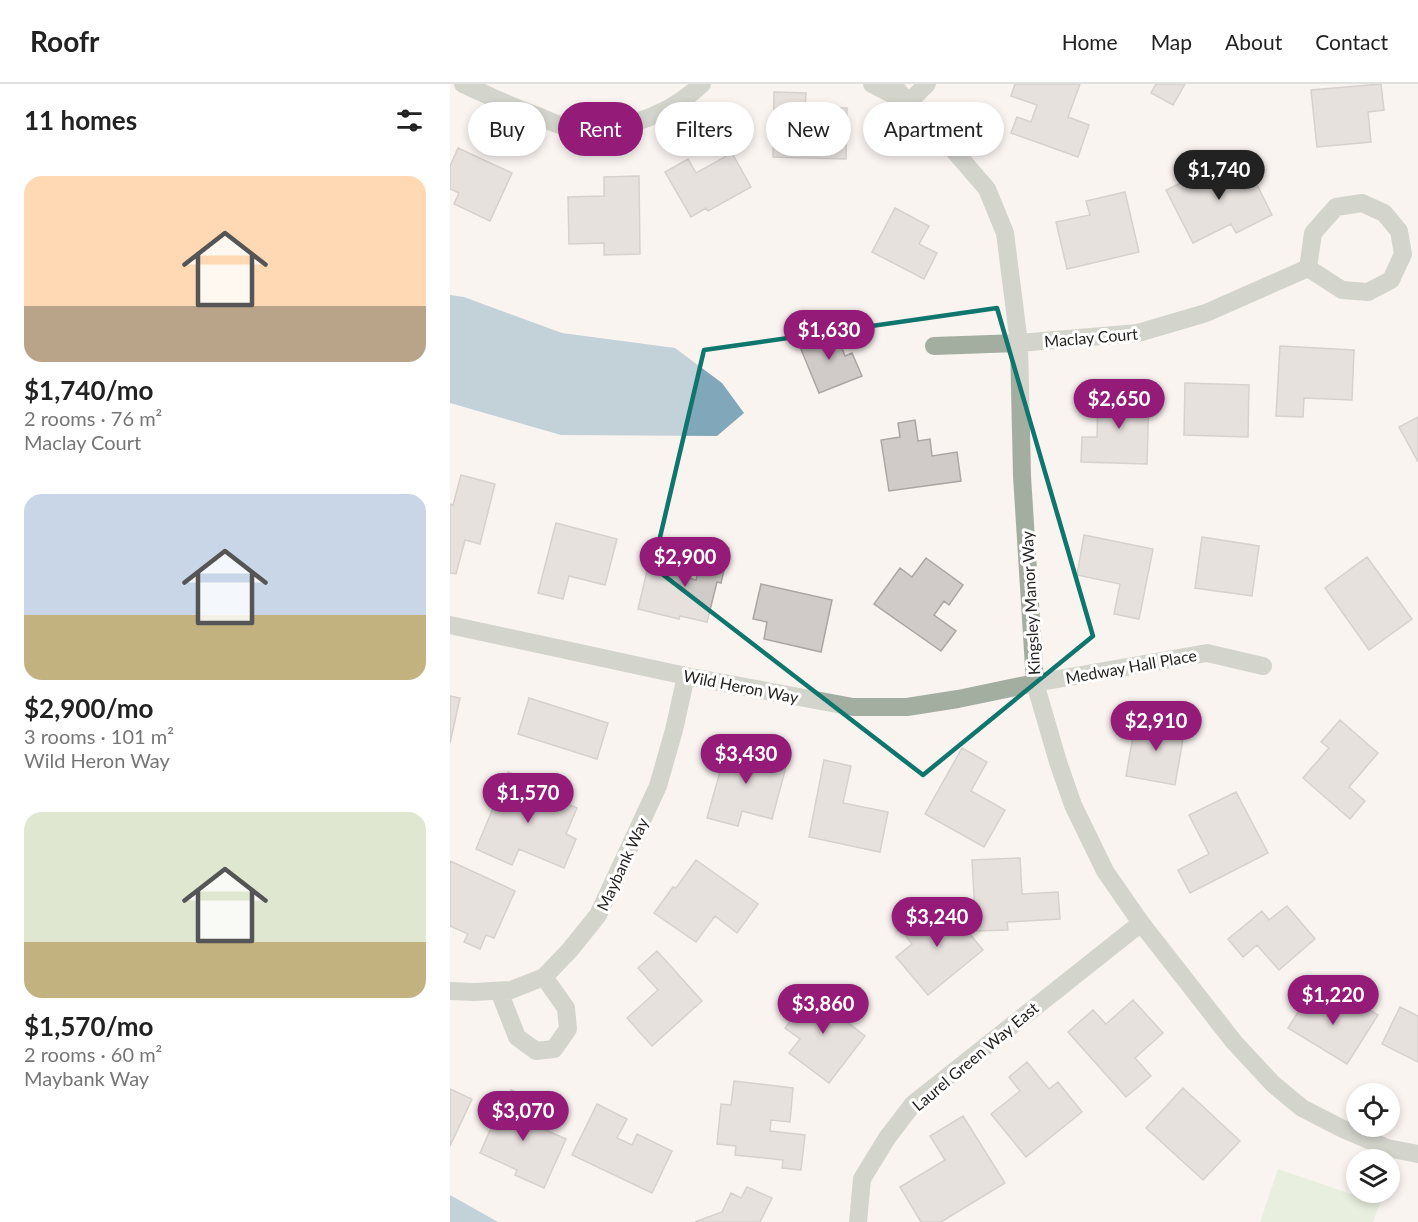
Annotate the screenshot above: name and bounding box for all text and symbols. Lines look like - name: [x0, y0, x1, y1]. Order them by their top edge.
- text: Roofr: [30, 24, 99, 58]
- text: Home: [1062, 29, 1118, 54]
- text: Map: [1151, 29, 1192, 54]
- text: About: [1225, 29, 1282, 54]
- text: Contact: [1315, 29, 1388, 54]
- chip: Buy: [468, 102, 546, 156]
- chip: Rent: [558, 102, 643, 156]
- chip: Filters: [655, 102, 754, 156]
- chip: New: [766, 102, 851, 156]
- chip: Apartment: [863, 102, 1004, 156]
- text: 11 homes: [24, 104, 137, 136]
- icon: filters: [393, 104, 426, 137]
- pin: $1,740: [1170, 150, 1268, 201]
- text: $1,740: [1188, 157, 1250, 181]
- icon: home: [171, 215, 279, 323]
- pin: $1,630: [780, 310, 878, 361]
- text: $1,630: [798, 317, 860, 341]
- street label: Maclay Court: [1043, 323, 1139, 351]
- text: $1,740/mo: [24, 374, 154, 406]
- pin: $2,650: [1070, 379, 1168, 430]
- text: $2,650: [1088, 386, 1150, 410]
- text: 2 rooms · 76 m²: [24, 406, 162, 430]
- text: Maclay Court: [24, 430, 141, 454]
- street label: Kingsley Manor Way: [1017, 530, 1043, 675]
- icon: home: [171, 533, 279, 641]
- pin: $2,900: [636, 537, 734, 588]
- text: $2,900: [654, 544, 716, 568]
- street label: Medway Hall Place: [1064, 645, 1198, 687]
- street label: Wild Heron Way: [682, 666, 801, 707]
- text: $2,900/mo: [24, 692, 154, 724]
- pin: $2,910: [1107, 701, 1205, 752]
- text: $2,910: [1125, 708, 1187, 732]
- text: 3 rooms · 101 m²: [24, 724, 174, 748]
- pin: $3,430: [697, 734, 795, 785]
- text: $3,430: [715, 741, 777, 765]
- text: Wild Heron Way: [24, 748, 170, 772]
- pin: $1,570: [479, 773, 577, 824]
- text: $1,570: [497, 780, 559, 804]
- street label: Maybank Way: [592, 814, 652, 913]
- icon: home: [171, 851, 279, 959]
- pin: $3,240: [888, 897, 986, 948]
- text: $3,240: [906, 904, 968, 928]
- pin: $1,220: [1284, 975, 1382, 1026]
- text: $1,220: [1302, 982, 1364, 1006]
- pin: $3,860: [774, 984, 872, 1035]
- text: $3,860: [792, 991, 854, 1015]
- street label: Laurel Green Way East: [908, 998, 1042, 1114]
- text: $1,570/mo: [24, 1010, 154, 1042]
- text: 2 rooms · 60 m²: [24, 1042, 162, 1066]
- text: Maybank Way: [24, 1066, 149, 1090]
- map controls: [1346, 1083, 1400, 1203]
- button: locate: [1346, 1083, 1400, 1137]
- pin: $3,070: [474, 1091, 572, 1142]
- text: $3,070: [492, 1098, 554, 1122]
- button: layers: [1346, 1149, 1400, 1203]

